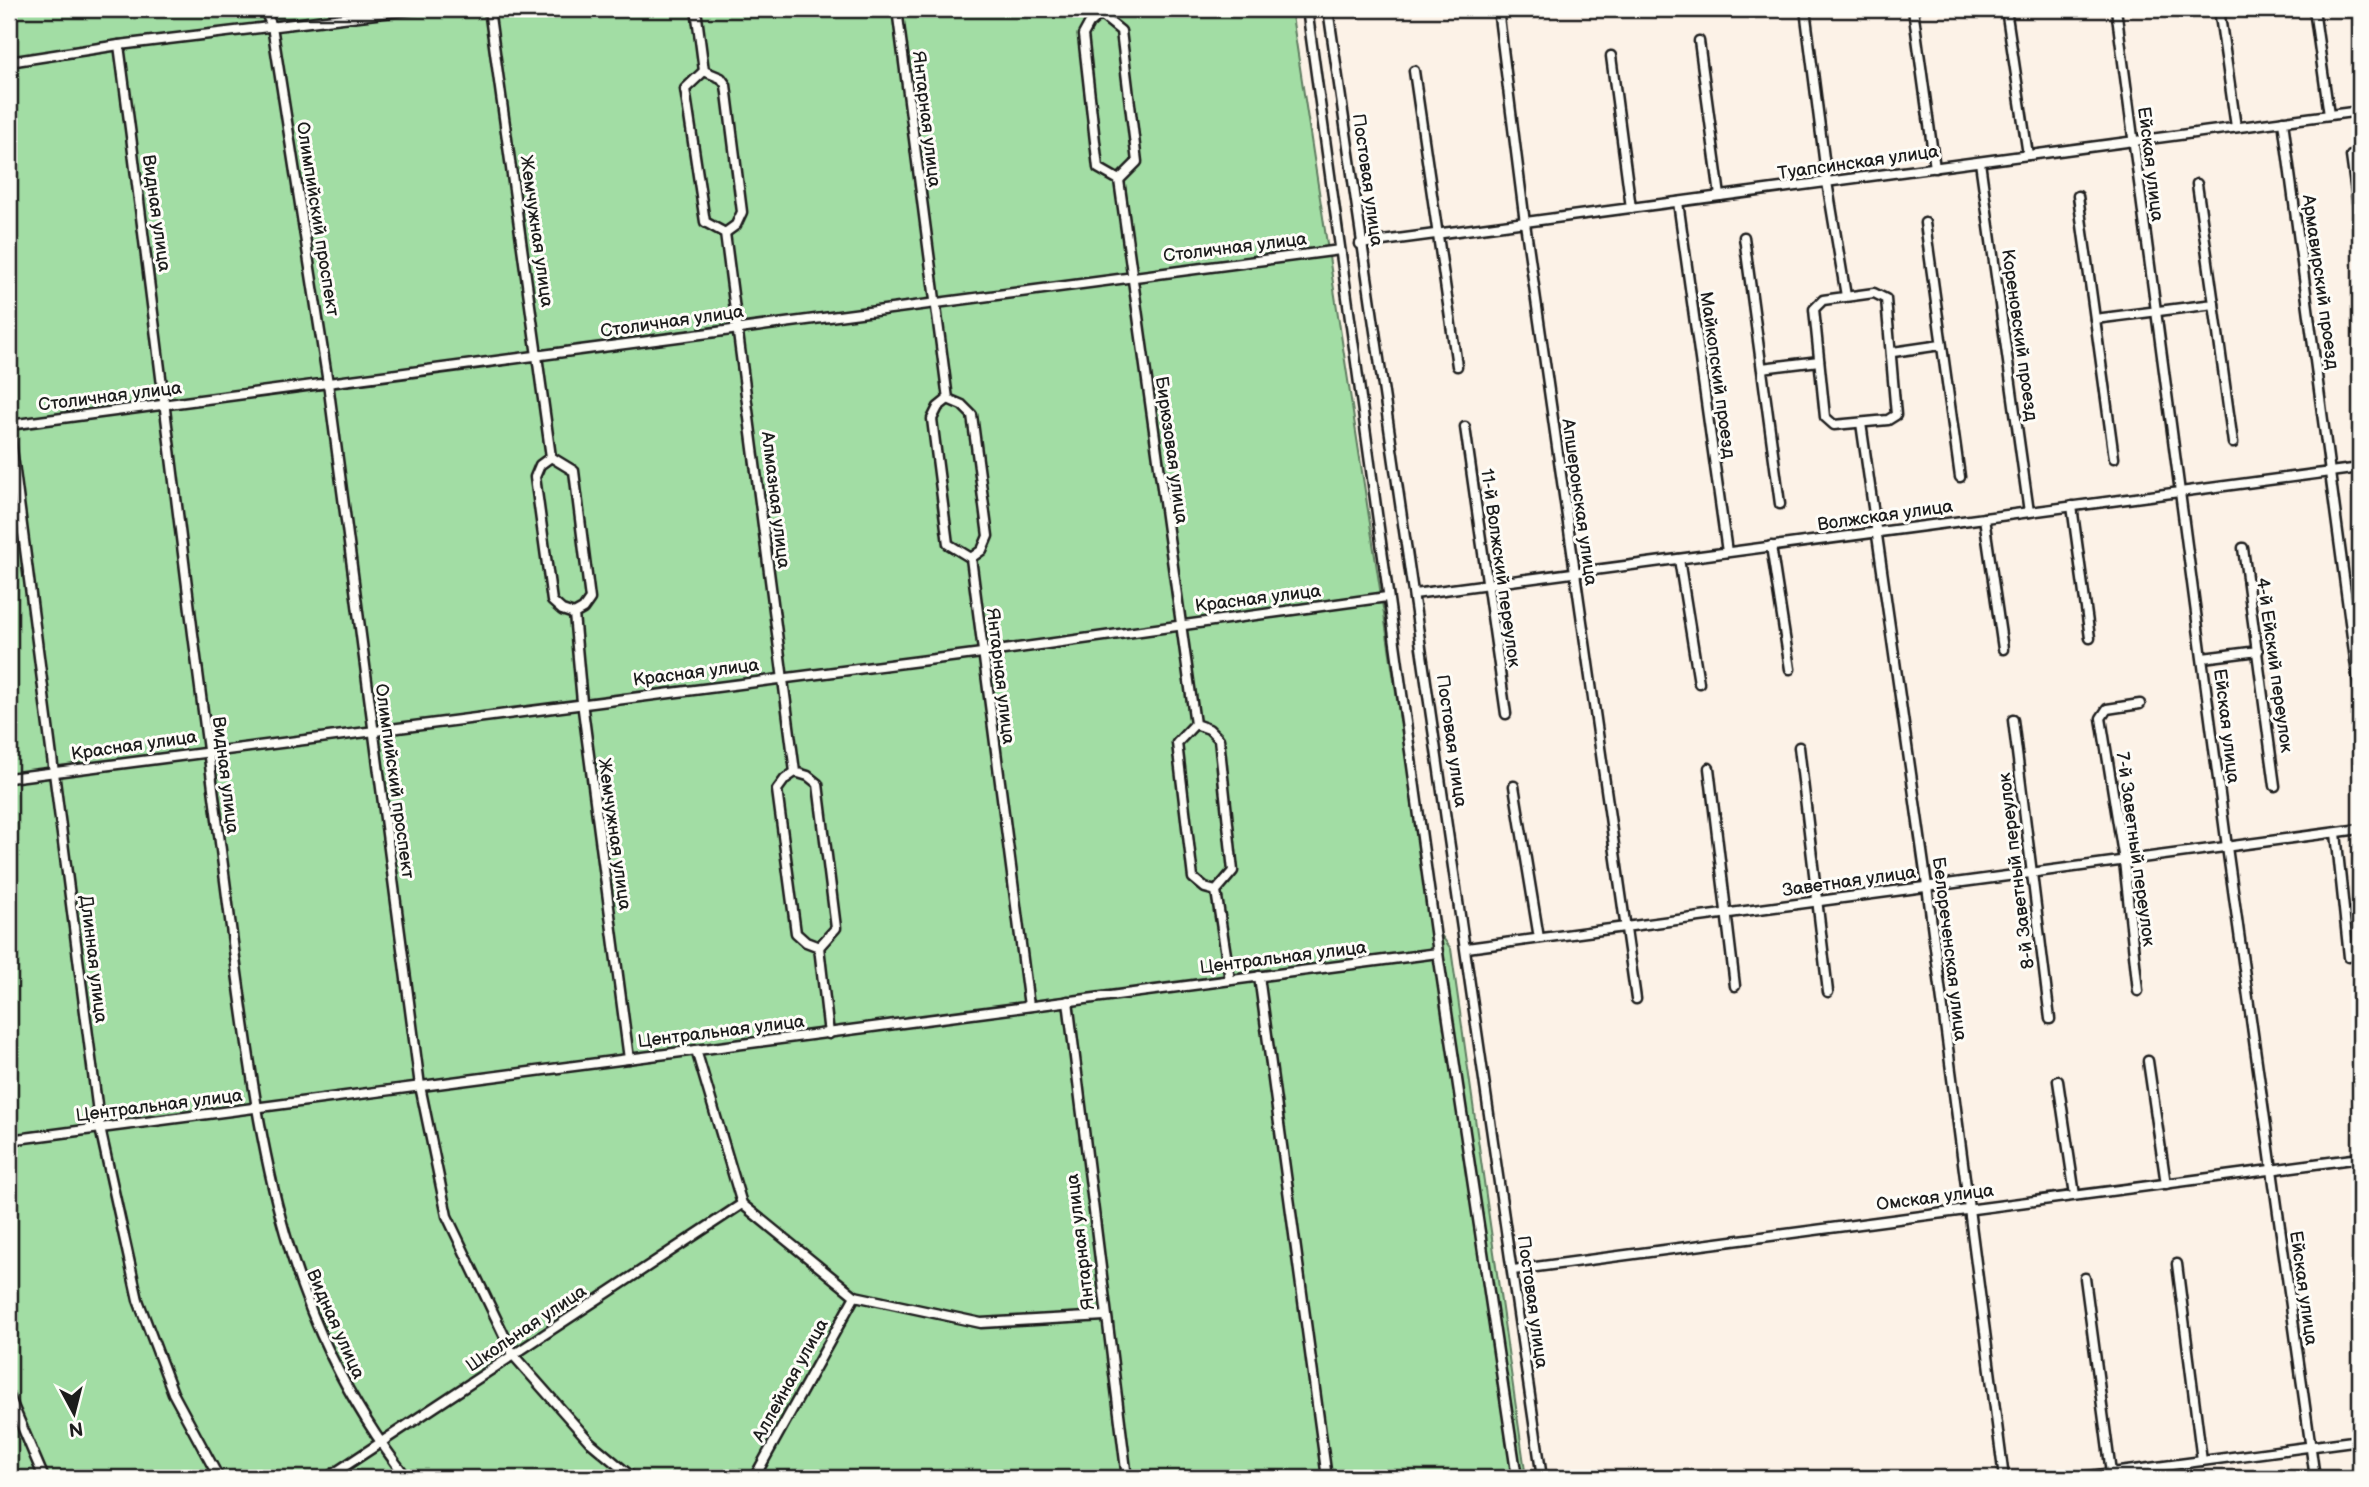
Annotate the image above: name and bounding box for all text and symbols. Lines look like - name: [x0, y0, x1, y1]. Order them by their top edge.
- street label: Янтарная улица: [908, 50, 945, 189]
- street label: Ейская улица: [2133, 106, 2168, 223]
- street label: Постовая улица: [1348, 112, 1387, 248]
- street label: Олимпийский проспект: [292, 120, 343, 318]
- street label: Туапсинская улица: [1776, 141, 1940, 184]
- street label: Видная улица: [138, 153, 175, 273]
- street label: Жемчужная улица: [515, 154, 558, 309]
- street label: Армавирский проезд: [2298, 192, 2343, 371]
- street label: Столичная улица: [1162, 228, 1308, 267]
- street label: Кореновский проезд: [1997, 248, 2042, 422]
- street label: Майкопский проезд: [1695, 290, 1740, 460]
- street label: Столичная улица: [599, 301, 745, 342]
- street label: Бирюзовая улица: [1151, 375, 1192, 525]
- street label: Столичная улица: [37, 377, 183, 416]
- street label: Апшеронская улица: [1557, 416, 1602, 587]
- street label: Алмазная улица: [757, 429, 794, 570]
- street label: 11-й Волжский переулок: [1476, 467, 1525, 669]
- street label: Волжская улица: [1816, 496, 1954, 535]
- street label: 4-й Ейский переулок: [2252, 576, 2297, 754]
- street label: Красная улица: [1194, 580, 1323, 617]
- street label: Янтарная улица: [982, 607, 1019, 746]
- street label: Красная улица: [632, 654, 761, 691]
- street label: Ейская улица: [2209, 668, 2244, 785]
- street label: Постовая улица: [1432, 673, 1471, 809]
- street label: Олимпийский проспект: [370, 682, 419, 880]
- street label: Видная улица: [208, 715, 243, 835]
- street label: Красная улица: [70, 726, 199, 765]
- street label: 7-й Заветный переулок: [2111, 751, 2160, 948]
- street label: Жемчужная улица: [593, 757, 636, 912]
- street label: 8-й Заветный переулок: [1994, 771, 2039, 970]
- street label: Белореченская улица: [1928, 856, 1971, 1043]
- street label: Заветная улица: [1781, 862, 1917, 901]
- street label: Длинная улица: [75, 894, 112, 1025]
- street label: Центральная улица: [1199, 937, 1368, 978]
- street label: Центральная улица: [637, 1011, 806, 1052]
- street label: Центральная улица: [75, 1085, 244, 1126]
- street label: Янтарная улица: [1062, 1172, 1099, 1311]
- street label: Омская улица: [1875, 1180, 1995, 1215]
- street label: Ейская улица: [2285, 1229, 2322, 1347]
- street label: Постовая улица: [1513, 1234, 1552, 1370]
- street label: Видная улица: [302, 1266, 369, 1383]
- street label: Школьная улица: [462, 1280, 591, 1376]
- street label: Аллейная улица: [748, 1315, 833, 1446]
- north arrow: [38, 1378, 108, 1448]
- text: N: [67, 1416, 84, 1441]

